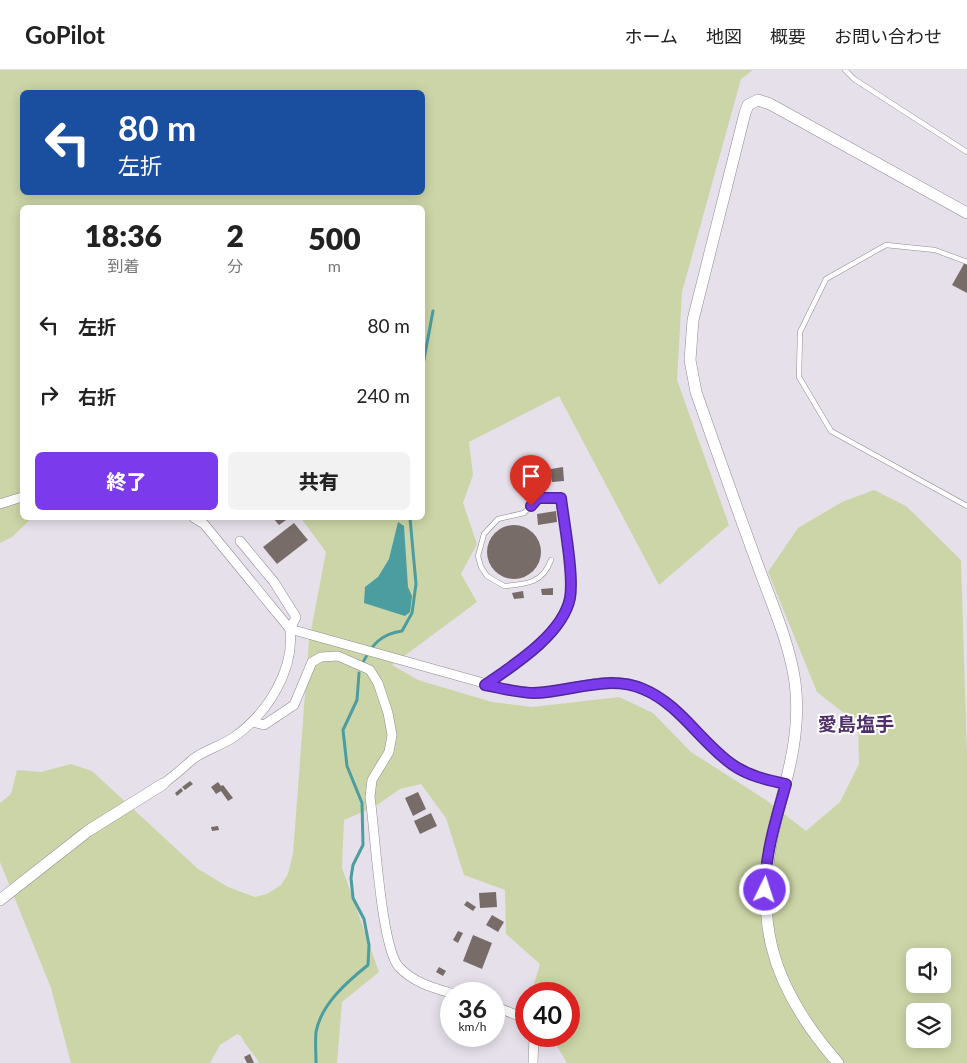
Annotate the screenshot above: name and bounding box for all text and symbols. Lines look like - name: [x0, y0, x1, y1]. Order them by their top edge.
- text: GoPilot: [25, 20, 105, 49]
- text: ホーム: [625, 25, 678, 47]
- text: 地図: [706, 25, 742, 47]
- text: 概要: [770, 25, 806, 47]
- text: お問い合わせ: [834, 25, 942, 47]
- text: 80 m: [118, 106, 196, 148]
- icon: left: [35, 110, 100, 175]
- text: 左折: [118, 152, 162, 179]
- text: 18:36: [84, 217, 162, 253]
- text: 2: [226, 217, 244, 253]
- text: 500: [308, 220, 361, 256]
- text: 到着: [107, 256, 139, 275]
- text: 分: [227, 256, 243, 275]
- text: m: [328, 256, 341, 275]
- icon: left: [35, 311, 63, 339]
- text: 80 m: [367, 314, 410, 337]
- text: 左折: [78, 315, 116, 338]
- icon: right: [35, 381, 63, 409]
- text: 240 m: [356, 384, 410, 407]
- text: 右折: [78, 385, 116, 408]
- button: 終了: [35, 452, 218, 510]
- button: 共有: [228, 452, 410, 510]
- pin: [510, 455, 552, 506]
- icon: arrive: [517, 462, 545, 490]
- district label: 愛島塩手: [818, 712, 894, 735]
- position arrow: [738, 863, 790, 915]
- map controls: [906, 948, 951, 1048]
- button: sound: [906, 948, 951, 993]
- speed limit sign: 40: [515, 982, 580, 1047]
- text: 36: [458, 993, 487, 1023]
- button: layers: [906, 1003, 951, 1048]
- text: km/h: [458, 1019, 487, 1034]

